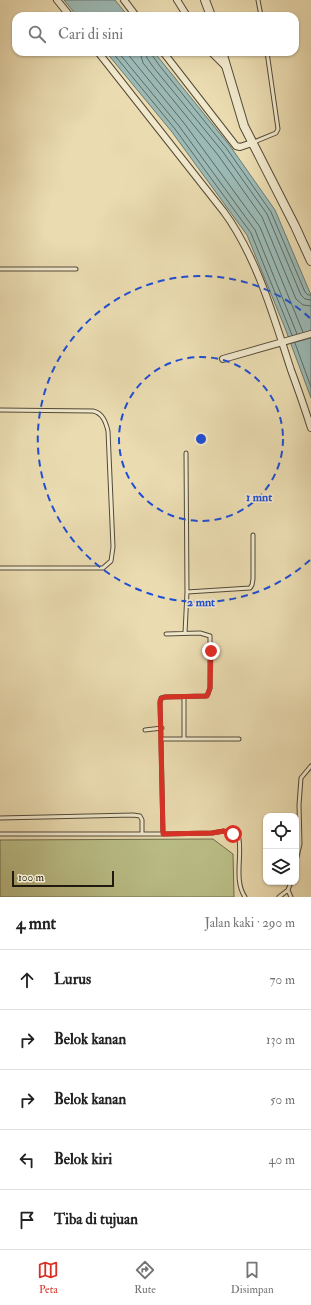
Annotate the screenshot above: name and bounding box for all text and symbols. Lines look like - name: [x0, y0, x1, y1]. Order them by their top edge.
- search box: [12, 12, 299, 56]
- icon: search: [26, 23, 48, 45]
- text: Cari di sini: [58, 25, 123, 44]
- centre of rings: [194, 432, 208, 446]
- text: 1 mnt: [246, 490, 272, 505]
- text: 2 mnt: [187, 595, 215, 610]
- route end: [202, 642, 220, 660]
- map controls: [263, 813, 299, 885]
- button: locate: [263, 813, 299, 849]
- route start: [224, 825, 242, 843]
- button: layers: [263, 849, 299, 885]
- scale bar: [12, 869, 114, 888]
- text: 100 m: [18, 871, 44, 884]
- text: 4 mnt: [16, 913, 56, 934]
- text: Jalan kaki · 290 m: [205, 915, 295, 931]
- icon: ahead: [16, 969, 38, 991]
- text: Lurus: [54, 970, 91, 989]
- text: 70 m: [270, 972, 295, 988]
- icon: right: [16, 1029, 38, 1051]
- text: Belok kanan: [54, 1030, 126, 1049]
- text: 130 m: [266, 1032, 295, 1048]
- icon: right: [16, 1089, 38, 1111]
- text: Belok kanan: [54, 1090, 126, 1109]
- text: 50 m: [270, 1092, 295, 1108]
- icon: left: [16, 1149, 38, 1171]
- text: Belok kiri: [54, 1150, 112, 1169]
- text: 40 m: [269, 1152, 295, 1168]
- icon: arrive: [16, 1209, 38, 1231]
- text: Tiba di tujuan: [54, 1210, 138, 1229]
- tab: Peta: [37, 1259, 59, 1296]
- tab: Rute: [134, 1259, 156, 1296]
- tab: Disimpan: [231, 1259, 274, 1296]

